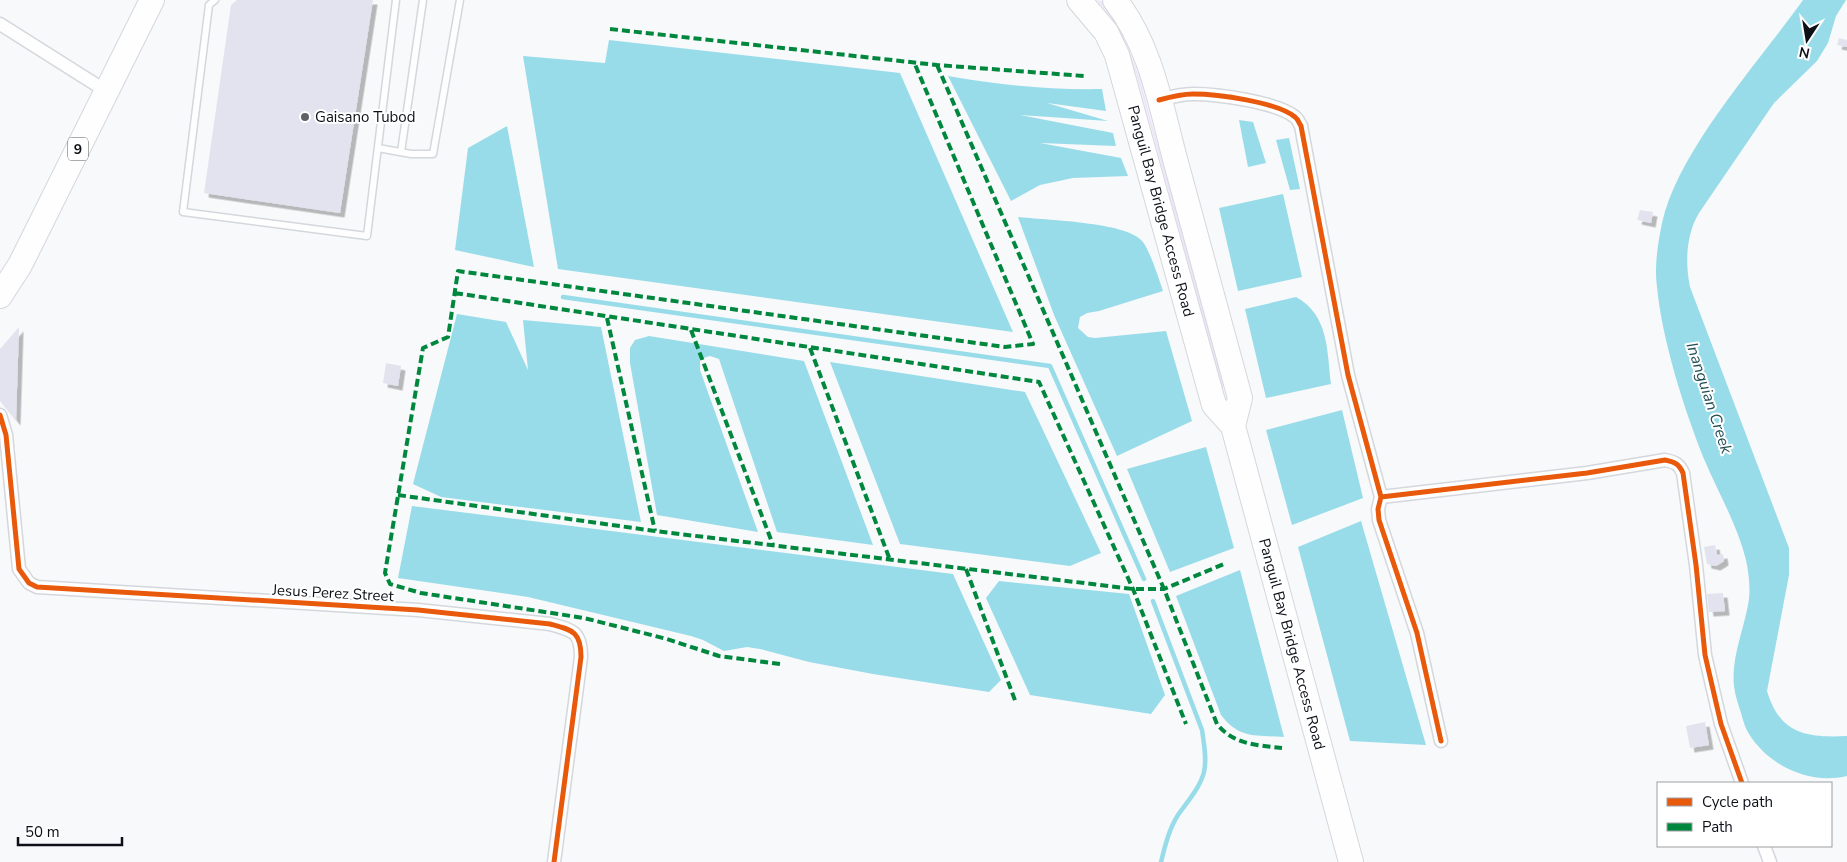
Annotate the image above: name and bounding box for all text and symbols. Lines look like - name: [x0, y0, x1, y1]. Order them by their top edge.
- north arrow: [1782, 15, 1832, 65]
- text: N: [1797, 42, 1812, 63]
- street label: Panguil Bay Bridge Access Road: [1123, 103, 1199, 319]
- place label: Gaisano Tubod: [315, 107, 415, 127]
- marker: Gaisano Tubod: [299, 111, 311, 123]
- road number: 9: [68, 138, 88, 160]
- water label: Inanguian Creek: [1681, 339, 1738, 457]
- street label: Panguil Bay Bridge Access Road: [1254, 536, 1330, 752]
- street label: Jesus Perez Street: [271, 580, 395, 606]
- legend: [1657, 782, 1832, 847]
- text: Cycle path: [1702, 792, 1773, 812]
- scale bar: [18, 814, 121, 846]
- text: Path: [1702, 817, 1733, 837]
- text: 50 m: [25, 822, 60, 842]

